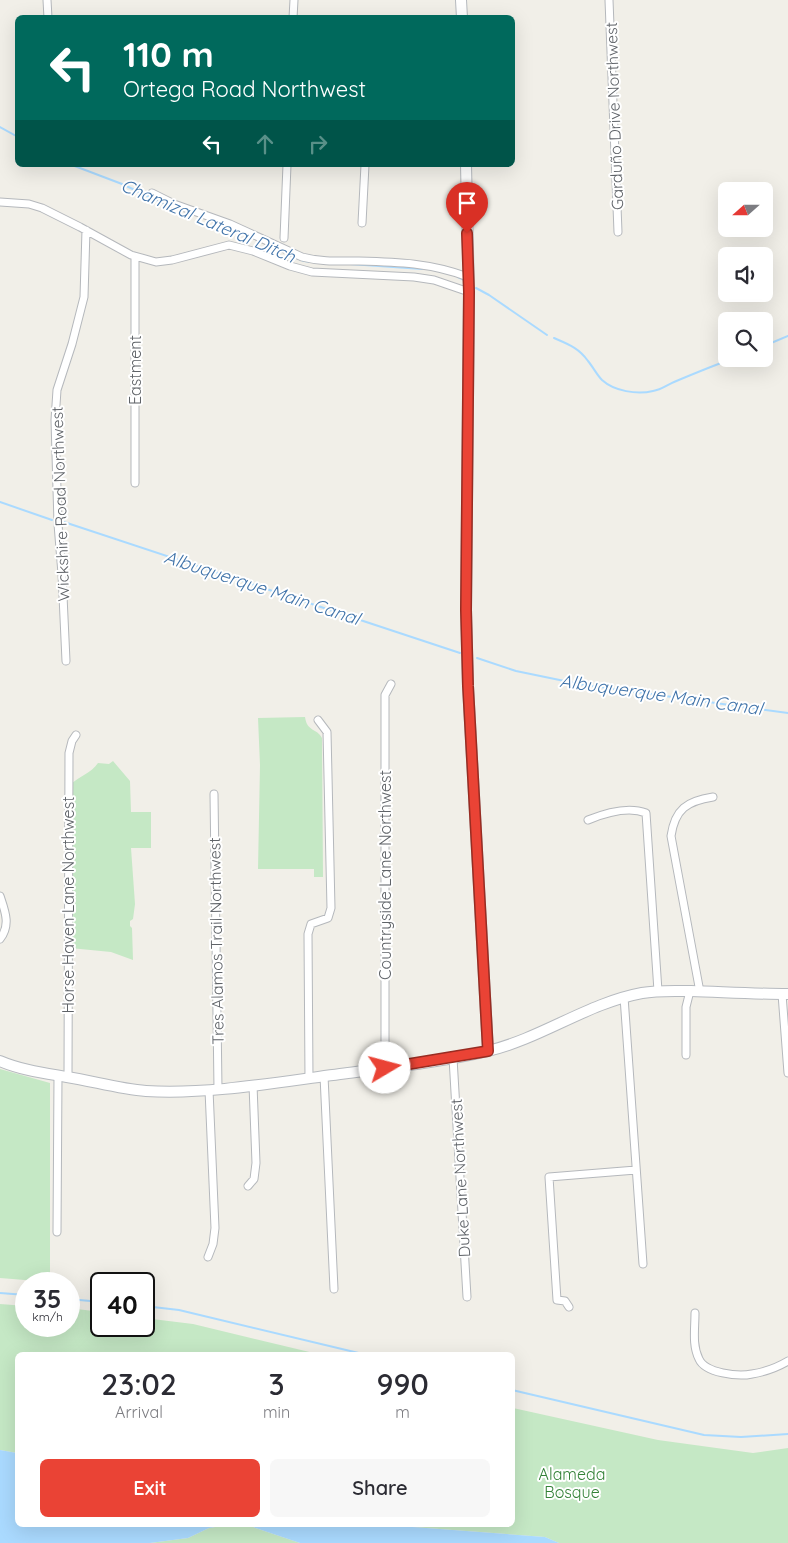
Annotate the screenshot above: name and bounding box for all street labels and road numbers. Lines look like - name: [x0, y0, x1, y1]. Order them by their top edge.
- street label: Garduño Drive Northwest: [601, 22, 627, 210]
- street label: Eastment: [125, 335, 145, 405]
- street label: Wickshire Road Northwest: [47, 406, 73, 602]
- street label: Countryside Lane Northwest: [375, 770, 395, 980]
- street label: Horse Haven Lane Northwest: [58, 796, 78, 1014]
- street label: Tres Alamos Trail Northwest: [204, 837, 228, 1045]
- street label: Duke Lane Northwest: [446, 1098, 474, 1258]

